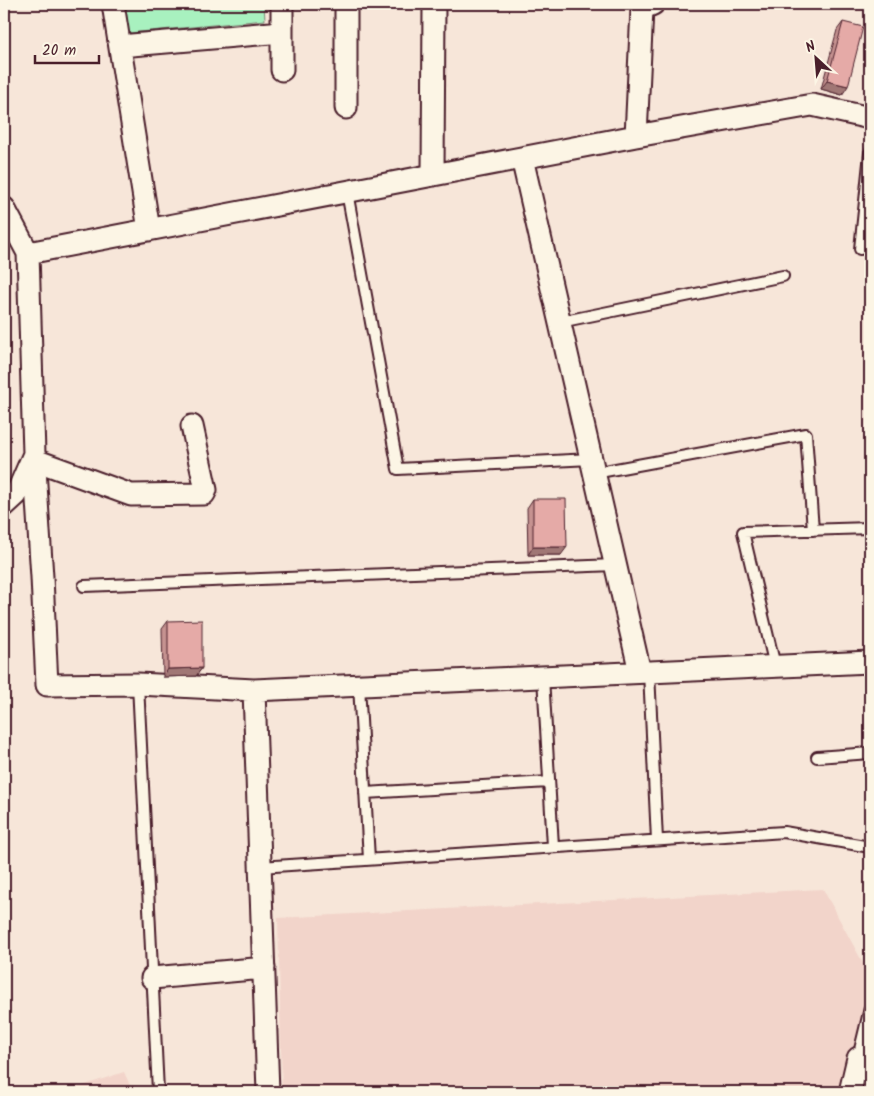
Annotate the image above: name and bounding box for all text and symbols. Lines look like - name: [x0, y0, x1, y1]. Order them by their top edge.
- scale bar: [35, 32, 99, 64]
- north arrow: [792, 32, 842, 82]
- text: N: [802, 35, 820, 59]
- text: 20 m: [42, 39, 76, 63]

